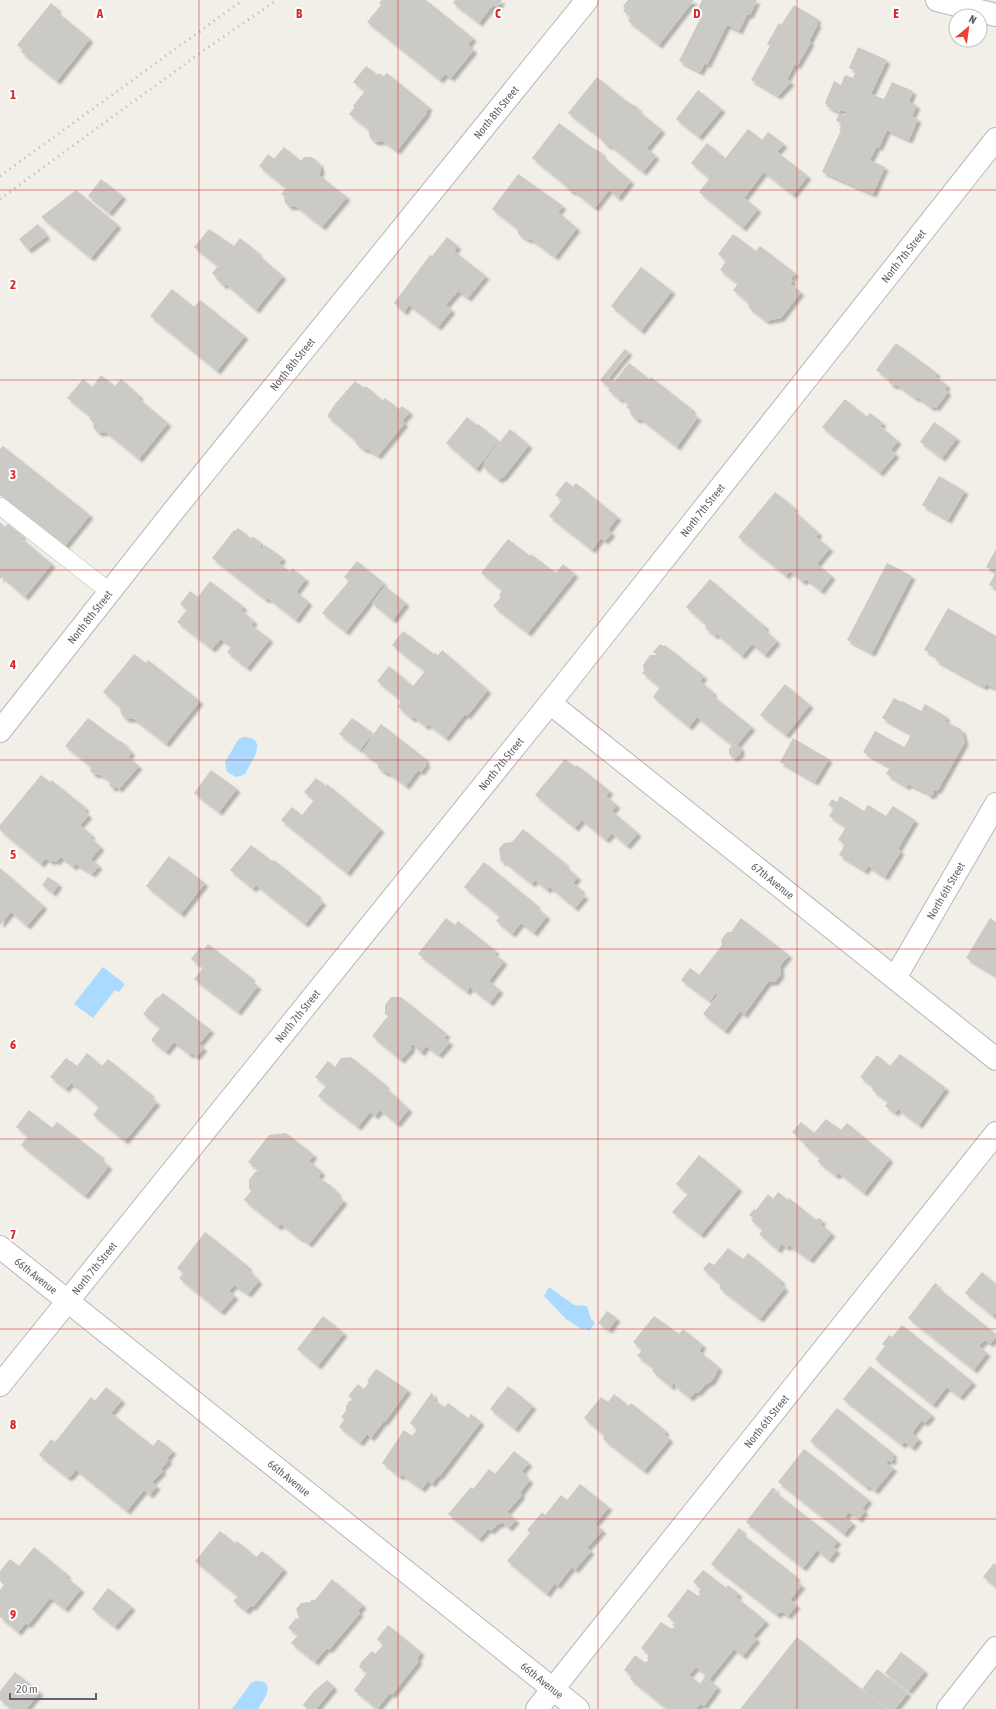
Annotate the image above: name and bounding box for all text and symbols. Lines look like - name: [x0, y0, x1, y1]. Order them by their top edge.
- text: A: [96, 6, 104, 21]
- text: B: [296, 6, 303, 21]
- text: C: [495, 6, 501, 21]
- text: D: [693, 6, 701, 21]
- text: E: [893, 6, 899, 21]
- north arrow: [948, 8, 988, 48]
- text: N: [967, 12, 979, 26]
- street label: North 8th Street: [471, 84, 521, 141]
- text: 1: [10, 87, 16, 102]
- street label: North 7th Street: [879, 227, 928, 285]
- text: 2: [10, 277, 16, 292]
- street label: North 8th Street: [267, 335, 317, 393]
- text: 3: [10, 467, 16, 482]
- street label: North 7th Street: [678, 481, 727, 539]
- street label: North 8th Street: [65, 588, 114, 646]
- text: 4: [9, 657, 16, 672]
- street label: North 7th Street: [476, 735, 526, 793]
- text: 5: [10, 847, 16, 862]
- street label: 67th Avenue: [749, 860, 796, 901]
- street label: North 6th Street: [924, 860, 967, 921]
- street label: North 7th Street: [273, 987, 322, 1045]
- text: 6: [10, 1037, 16, 1052]
- text: 7: [10, 1227, 16, 1242]
- street label: North 7th Street: [69, 1239, 119, 1297]
- street label: 66th Avenue: [12, 1255, 60, 1296]
- street label: North 6th Street: [742, 1392, 791, 1450]
- text: 8: [10, 1417, 16, 1432]
- street label: 66th Avenue: [265, 1457, 313, 1499]
- text: 9: [10, 1607, 16, 1622]
- street label: 66th Avenue: [518, 1660, 566, 1701]
- scale bar: [10, 1675, 96, 1701]
- text: 20 m: [16, 1682, 38, 1696]

